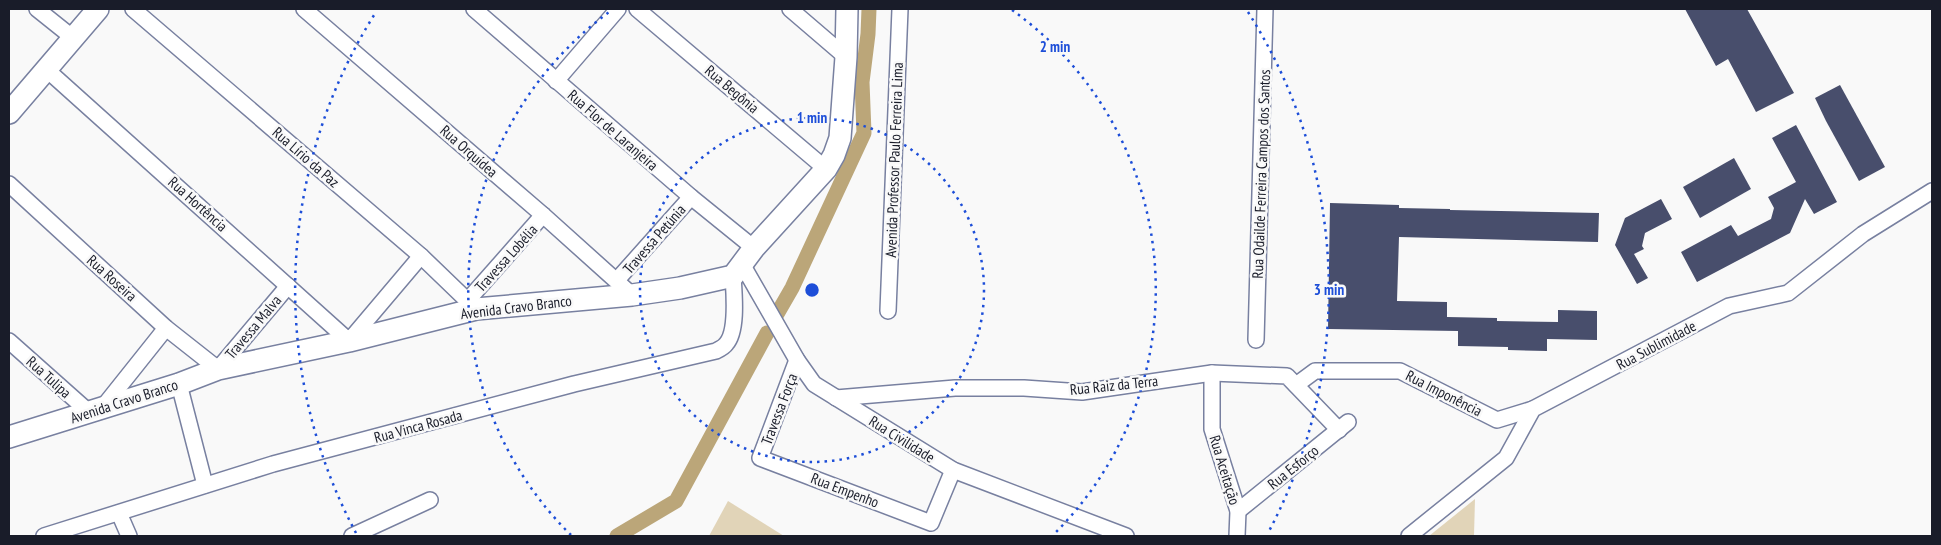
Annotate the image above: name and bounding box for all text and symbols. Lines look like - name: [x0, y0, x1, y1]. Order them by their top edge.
- text: 2 min: [1040, 37, 1070, 56]
- street label: Rua Begônia: [701, 61, 763, 117]
- street label: Avenida Professor Paulo Ferreira Lima: [881, 62, 907, 258]
- street label: Rua Odailde Ferreira Campos dos Santos: [1248, 69, 1274, 279]
- street label: Rua Flor de Laranjeira: [564, 86, 662, 174]
- text: 1 min: [797, 108, 827, 127]
- street label: Rua Orquídea: [436, 121, 502, 181]
- street label: Rua Lírio da Paz: [269, 123, 343, 191]
- street label: Rua Hortência: [164, 172, 232, 236]
- street label: Travessa Petúnia: [619, 200, 689, 278]
- street label: Travessa Lobélia: [471, 220, 541, 296]
- street label: Rua Roseira: [83, 251, 141, 305]
- text: 3 min: [1314, 280, 1344, 299]
- centre of rings: [803, 281, 821, 299]
- street label: Travessa Malva: [221, 291, 285, 363]
- street label: Avenida Cravo Branco: [459, 291, 573, 323]
- street label: Rua Sublimidade: [1613, 316, 1699, 374]
- street label: Rua Tulipa: [23, 352, 75, 402]
- street label: Rua Imponência: [1403, 366, 1485, 420]
- street label: Travessa Força: [757, 371, 801, 447]
- street label: Rua Raiz da Terra: [1069, 371, 1159, 399]
- street label: Avenida Cravo Branco: [68, 375, 180, 427]
- street label: Rua Vinca Rosada: [372, 405, 464, 447]
- street label: Rua Civilidade: [866, 411, 938, 467]
- street label: Rua Aceitação: [1205, 433, 1245, 507]
- street label: Rua Esforço: [1264, 441, 1322, 493]
- street label: Rua Empenho: [808, 468, 882, 512]

